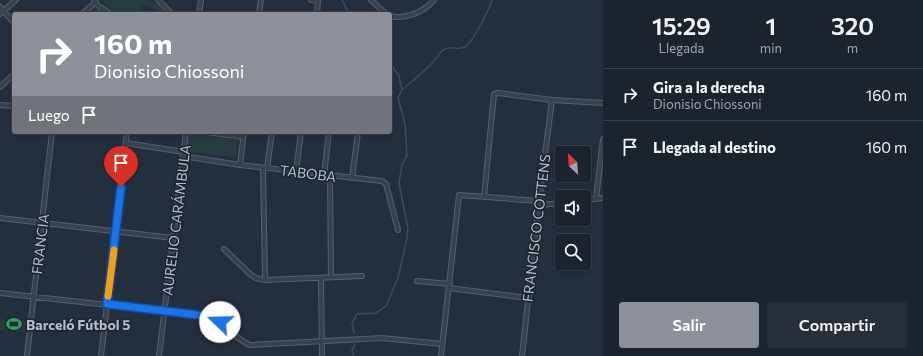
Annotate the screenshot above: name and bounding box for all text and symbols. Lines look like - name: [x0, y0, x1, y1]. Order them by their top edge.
- text: 15:29: [652, 11, 711, 40]
- text: 1: [766, 11, 776, 40]
- text: 320: [831, 11, 874, 40]
- text: 160 m: [94, 26, 172, 60]
- icon: right: [28, 28, 80, 80]
- text: Llegada: [659, 40, 704, 56]
- text: min: [760, 40, 782, 56]
- text: m: [847, 40, 858, 56]
- text: Dionisio Chiossoni: [94, 60, 245, 82]
- text: Gira a la derecha: [653, 78, 765, 96]
- icon: right: [619, 84, 641, 106]
- text: 160 m: [866, 86, 907, 104]
- text: Dionisio Chiossoni: [653, 96, 762, 112]
- icon: arrive: [78, 104, 100, 126]
- text: Luego: [28, 106, 70, 124]
- icon: arrive: [619, 136, 641, 158]
- text: Llegada al destino: [653, 138, 776, 156]
- text: 160 m: [866, 138, 907, 156]
- street label: AURELIO CARÁMBULA: [158, 143, 194, 296]
- pin: [104, 146, 138, 187]
- north arrow: [555, 146, 591, 182]
- map controls: [555, 146, 591, 270]
- icon: arrive: [110, 152, 132, 174]
- street label: FRANCISCO COTTENS: [519, 153, 553, 303]
- street label: TABOBA: [279, 161, 337, 185]
- button: sound: [555, 190, 591, 226]
- street label: FRANCIA: [28, 212, 52, 275]
- button: search: [555, 234, 591, 270]
- position arrow: [199, 301, 241, 343]
- button: Salir: [619, 302, 759, 348]
- button: Compartir: [767, 302, 907, 348]
- sports icon: Barceló Fútbol 5: [5, 315, 23, 333]
- place label: Barceló Fútbol 5: [26, 316, 130, 333]

